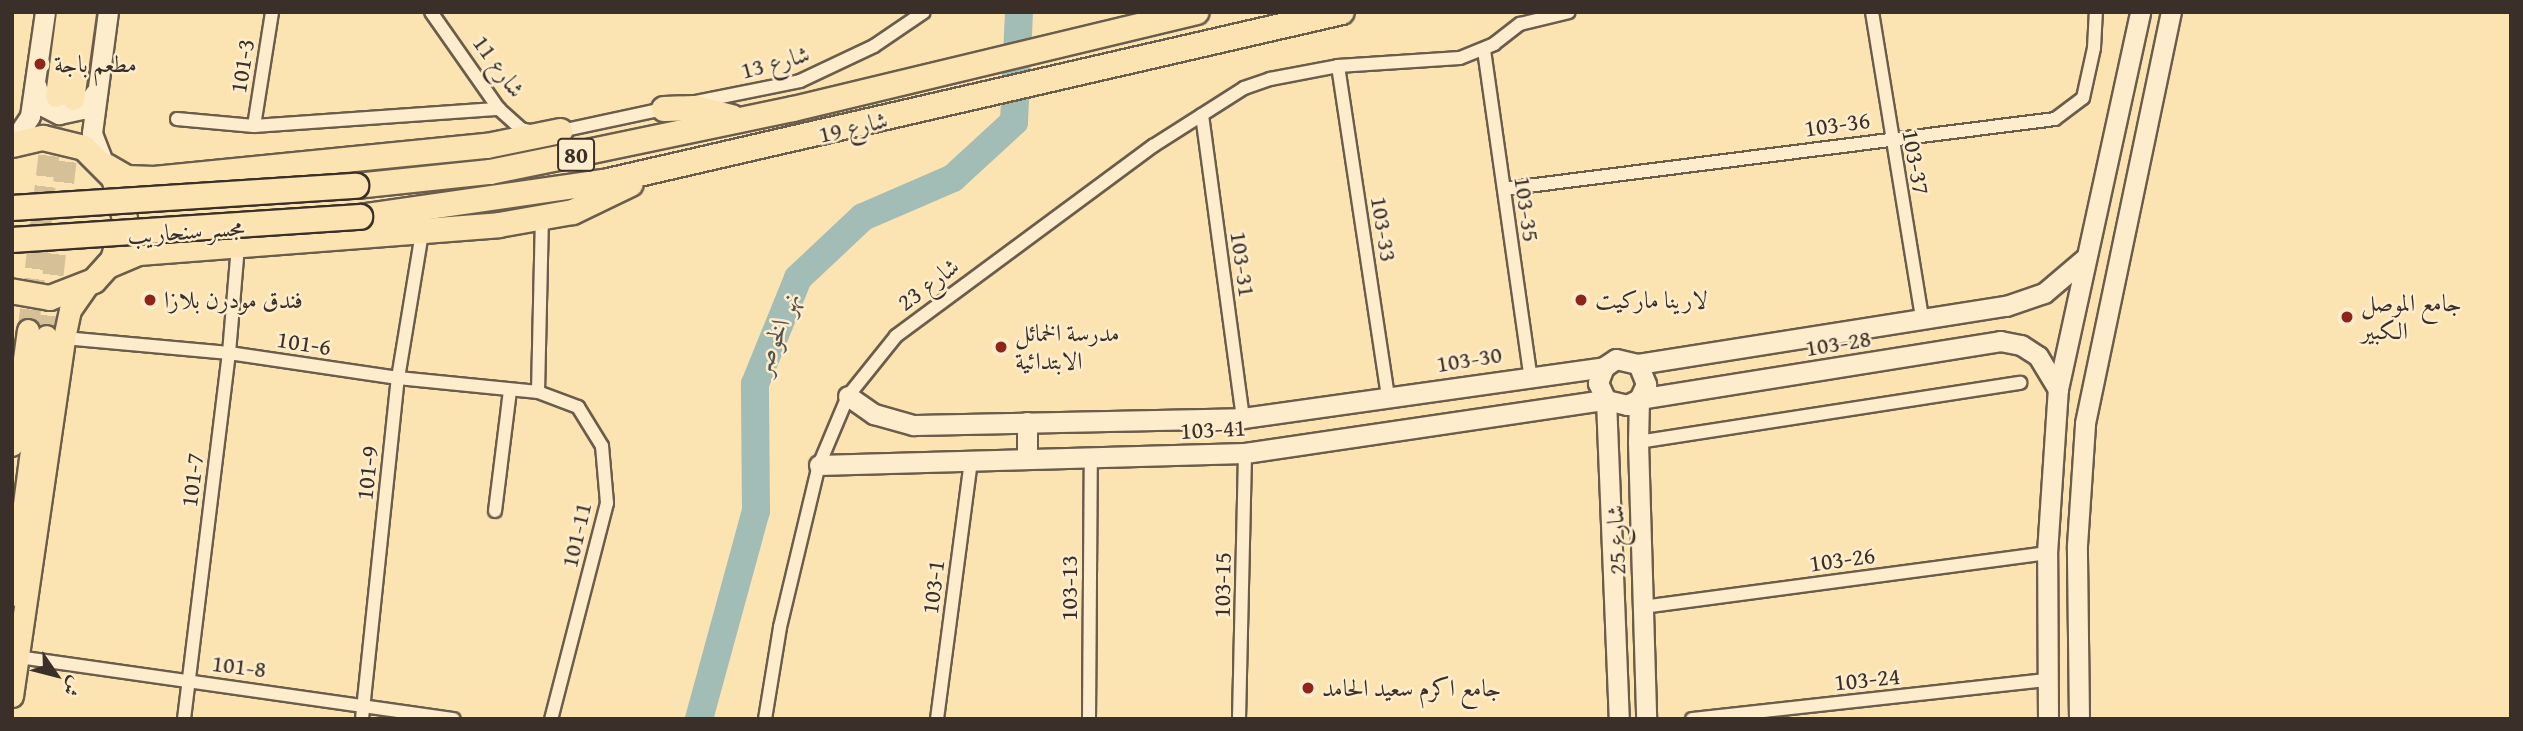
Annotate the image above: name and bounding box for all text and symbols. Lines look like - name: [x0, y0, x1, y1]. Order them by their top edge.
- street label: شارع 11: [467, 29, 531, 103]
- street label: 101-3: [224, 37, 260, 95]
- street label: شارع 13: [737, 39, 813, 85]
- place label: مطعم باجة: [54, 50, 137, 78]
- marker: مطعم باجة: [32, 56, 48, 72]
- street label: شارع 19: [816, 105, 890, 149]
- street label: 103-36: [1802, 105, 1872, 143]
- street label: 103-37: [1896, 127, 1936, 197]
- road number: 80: [557, 136, 595, 174]
- street label: 103-35: [1508, 174, 1546, 244]
- street label: 103-33: [1365, 194, 1403, 264]
- street label: مجسر سنحاريب: [127, 213, 245, 249]
- street label: 103-31: [1224, 229, 1262, 299]
- street label: شارع 23: [891, 251, 965, 317]
- place label: فندق مودرن بلازا: [164, 286, 303, 314]
- place label: لارينا ماركيت: [1595, 286, 1708, 314]
- water label: نهر الخوصر: [745, 287, 807, 379]
- place label: جامع الموصل الكبير: [2361, 289, 2462, 345]
- marker: فندق مودرن بلازا: [142, 292, 158, 308]
- marker: لارينا ماركيت: [1573, 292, 1589, 308]
- marker: جامع الموصل الكبير: [2339, 309, 2355, 325]
- place label: مدرسة الخمائل الابتدائية: [1015, 319, 1120, 375]
- street label: 103-28: [1803, 324, 1873, 362]
- street label: 101-6: [275, 325, 333, 361]
- marker: مدرسة الخمائل الابتدائية: [993, 339, 1009, 355]
- street label: 103-30: [1434, 340, 1504, 378]
- street label: 103-41: [1179, 413, 1247, 445]
- street label: 101-9: [350, 444, 384, 502]
- street label: 101-7: [174, 451, 210, 509]
- street label: 101-11: [555, 500, 597, 570]
- street label: شارع 25: [1600, 504, 1632, 576]
- street label: 103-26: [1807, 540, 1877, 578]
- street label: 103-15: [1207, 552, 1237, 618]
- street label: 103-13: [1055, 555, 1083, 621]
- street label: 103-1: [915, 558, 951, 616]
- north arrow: [21, 640, 91, 710]
- street label: 101-8: [210, 648, 268, 684]
- street label: 103-24: [1833, 661, 1901, 697]
- text: ش: [56, 671, 90, 703]
- place label: جامع اكرم سعيد الحامد: [1322, 674, 1501, 702]
- marker: جامع اكرم سعيد الحامد: [1300, 680, 1316, 696]

